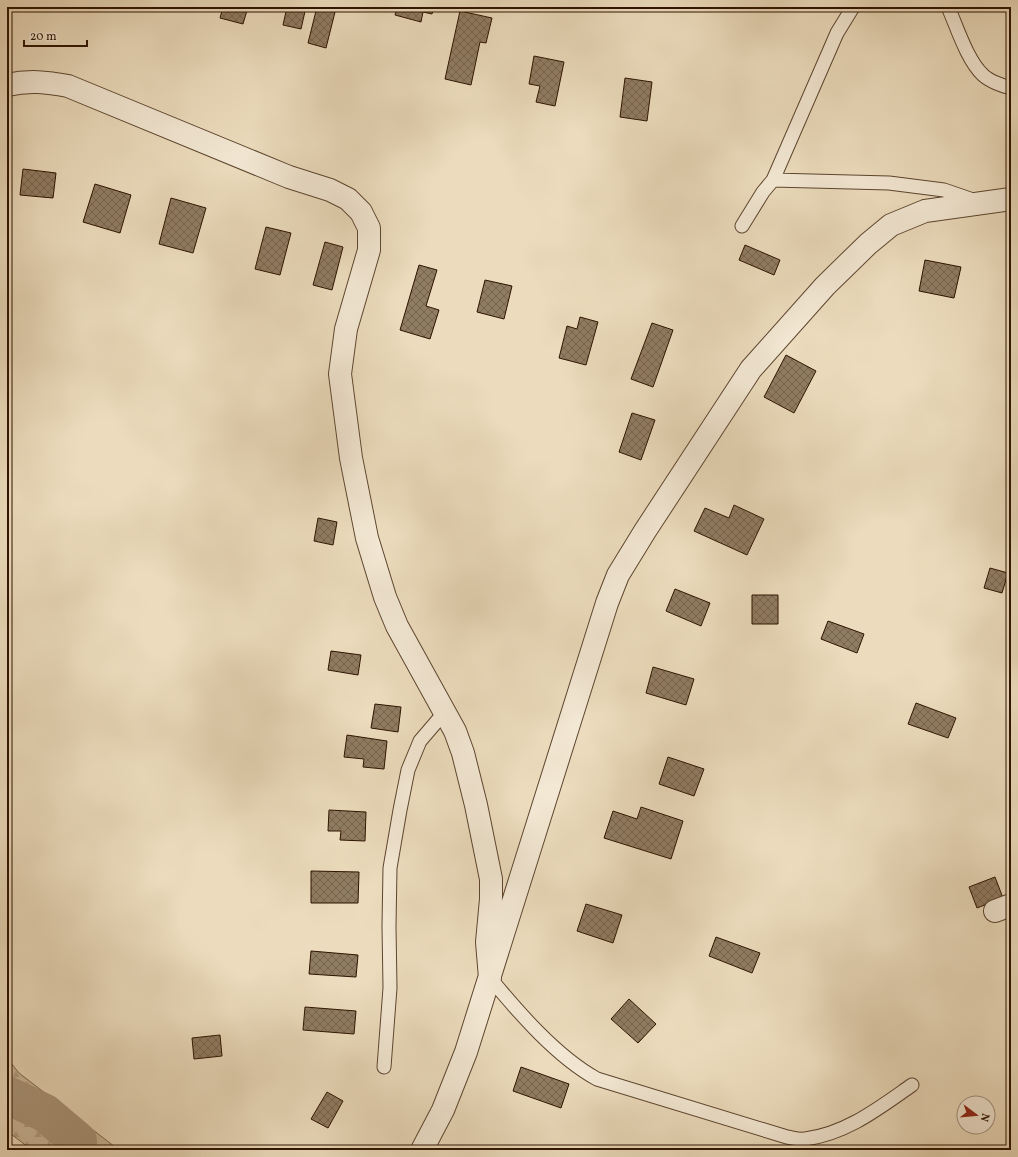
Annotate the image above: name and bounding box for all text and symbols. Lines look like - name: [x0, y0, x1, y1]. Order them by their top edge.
- scale bar: [24, 22, 87, 48]
- text: 20 m: [30, 29, 57, 45]
- north arrow: [956, 1095, 996, 1135]
- text: N: [976, 1111, 992, 1123]

